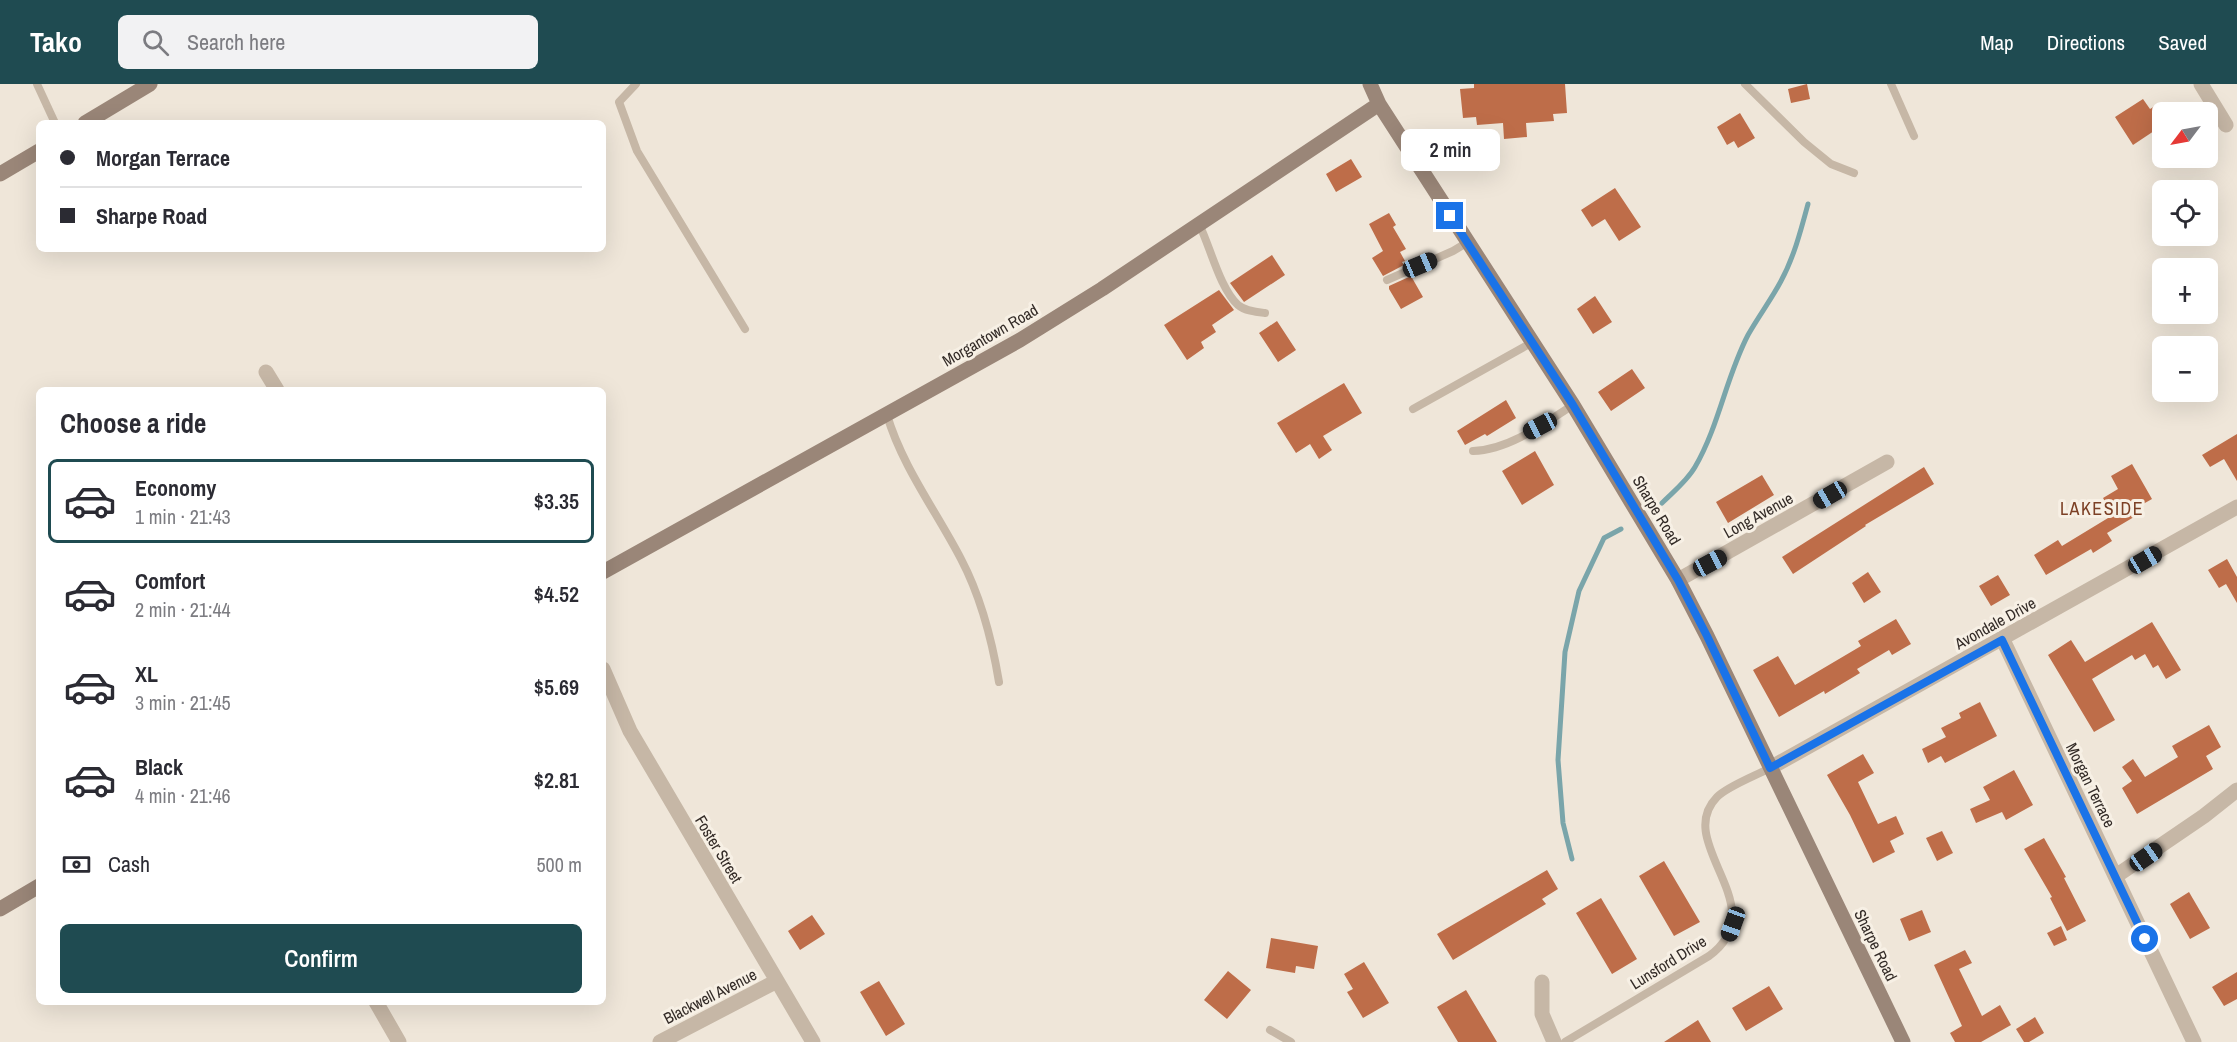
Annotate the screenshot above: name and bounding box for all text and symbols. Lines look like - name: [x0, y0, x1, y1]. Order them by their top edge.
- search box: [118, 15, 538, 69]
- text: Tako: [30, 23, 82, 61]
- icon: search: [139, 26, 172, 59]
- text: Search here: [187, 27, 285, 57]
- text: Map: [1980, 28, 2014, 57]
- text: Directions: [2047, 28, 2125, 57]
- text: Saved: [2158, 28, 2207, 57]
- north arrow: [2152, 102, 2218, 168]
- map controls: [2152, 102, 2218, 402]
- callout: 2 min: [1400, 129, 1500, 171]
- text: 2 min: [1429, 136, 1472, 163]
- text: Morgan Terrace: [96, 143, 230, 173]
- button: locate: [2152, 180, 2218, 246]
- text: Sharpe Road: [96, 201, 207, 231]
- route end: [1436, 202, 1463, 229]
- car: [1400, 250, 1440, 280]
- button: +: [2152, 258, 2218, 324]
- street label: Morgantown Road: [938, 299, 1042, 371]
- button: −: [2152, 336, 2218, 402]
- text: Choose a ride: [60, 405, 206, 441]
- car: [1520, 410, 1560, 442]
- street label: Sharpe Road: [1628, 471, 1686, 549]
- text: Economy: [135, 473, 216, 503]
- icon: car: [63, 474, 117, 528]
- car: [1810, 478, 1850, 512]
- text: $3.35: [534, 486, 579, 516]
- street label: Long Avenue: [1719, 487, 1797, 543]
- district label: LAKESIDE: [2060, 496, 2144, 521]
- text: 1 min · 21:43: [135, 503, 231, 530]
- car: [2125, 543, 2165, 577]
- car: [1690, 547, 1730, 579]
- text: Comfort: [135, 566, 205, 596]
- icon: car: [63, 567, 117, 621]
- text: $4.52: [534, 579, 579, 609]
- street label: Avondale Drive: [1950, 592, 2039, 655]
- text: 2 min · 21:44: [135, 596, 231, 623]
- text: XL: [135, 659, 158, 689]
- icon: car: [63, 660, 117, 714]
- text: $5.69: [534, 672, 579, 702]
- text: 3 min · 21:45: [135, 689, 231, 716]
- street label: Morgan Terrace: [2061, 739, 2121, 831]
- text: Black: [135, 752, 183, 782]
- icon: car: [63, 753, 117, 807]
- text: $2.81: [534, 765, 579, 795]
- text: 4 min · 21:46: [135, 782, 231, 809]
- street label: Foster Street: [690, 811, 748, 887]
- car: [2126, 839, 2166, 875]
- icon: cash: [60, 848, 93, 881]
- text: Cash: [108, 849, 150, 879]
- text: 500 m: [536, 851, 582, 878]
- car: [1718, 904, 1748, 944]
- street label: Sharpe Road: [1849, 905, 1903, 985]
- button: Confirm: [60, 924, 582, 993]
- route start: [2131, 925, 2158, 952]
- street label: Lunsford Drive: [1626, 930, 1710, 994]
- street label: Blackwell Avenue: [660, 963, 760, 1029]

